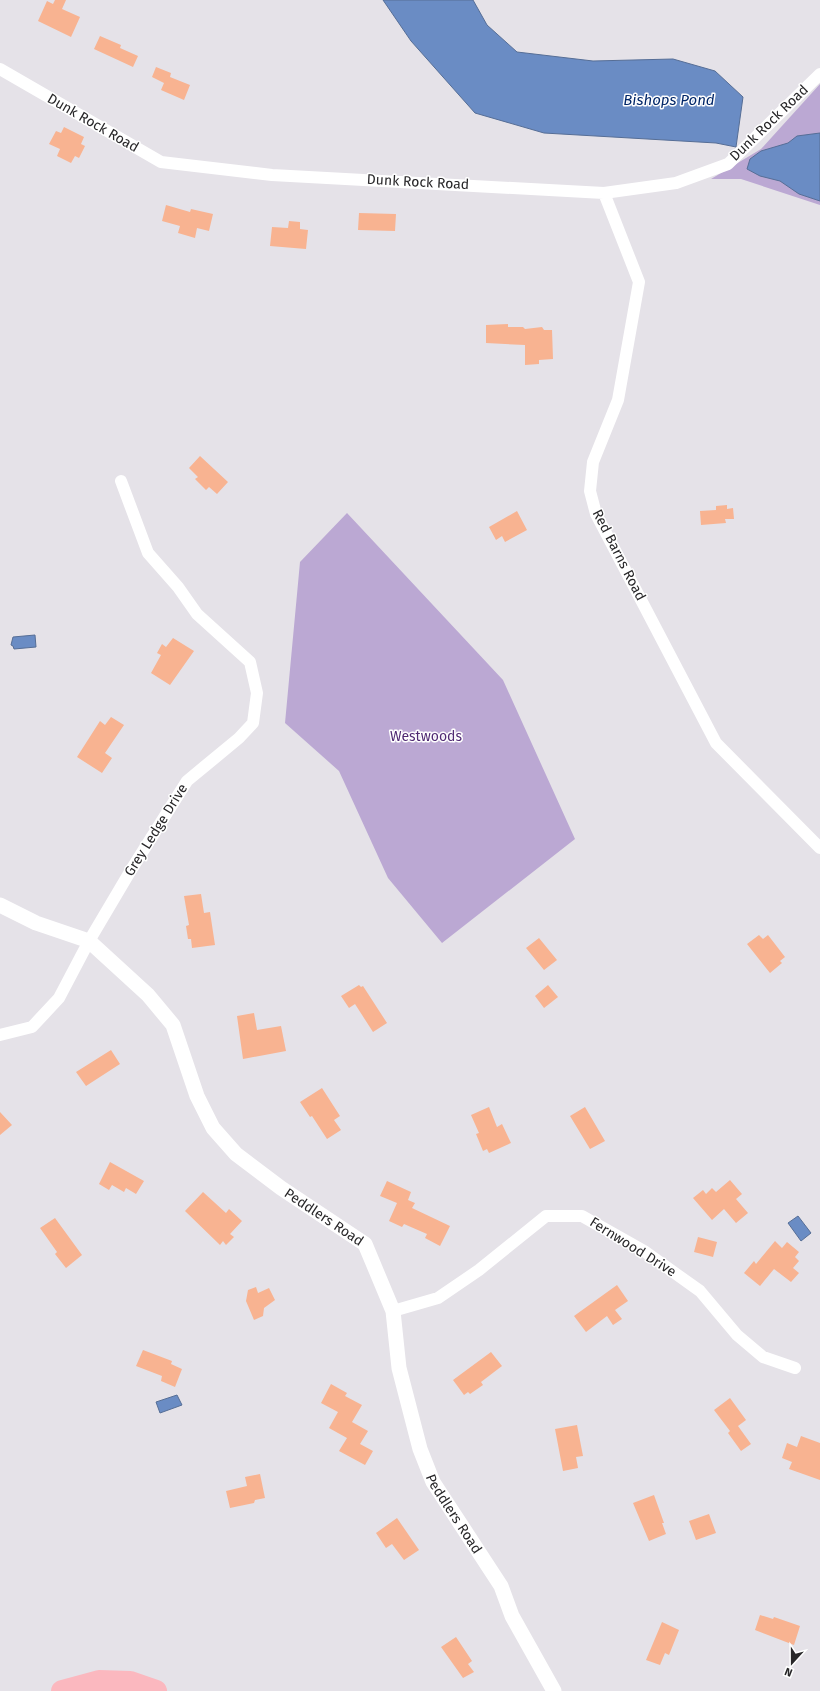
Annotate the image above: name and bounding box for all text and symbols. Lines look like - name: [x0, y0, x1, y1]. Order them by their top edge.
- street label: Dunk Rock Road: [726, 81, 812, 165]
- street label: Dunk Rock Road: [44, 90, 142, 156]
- water label: Bishops Pond: [623, 91, 715, 109]
- street label: Dunk Rock Road: [366, 171, 470, 193]
- street label: Red Barns Road: [589, 506, 649, 604]
- park label: Westwoods: [390, 728, 462, 745]
- street label: Grey Ledge Drive: [121, 781, 191, 879]
- street label: Peddlers Road: [281, 1184, 367, 1249]
- street label: Fernwood Drive: [587, 1214, 679, 1280]
- street label: Peddlers Road: [422, 1472, 486, 1557]
- north arrow: [772, 1643, 812, 1683]
- text: N: [783, 1664, 794, 1679]

